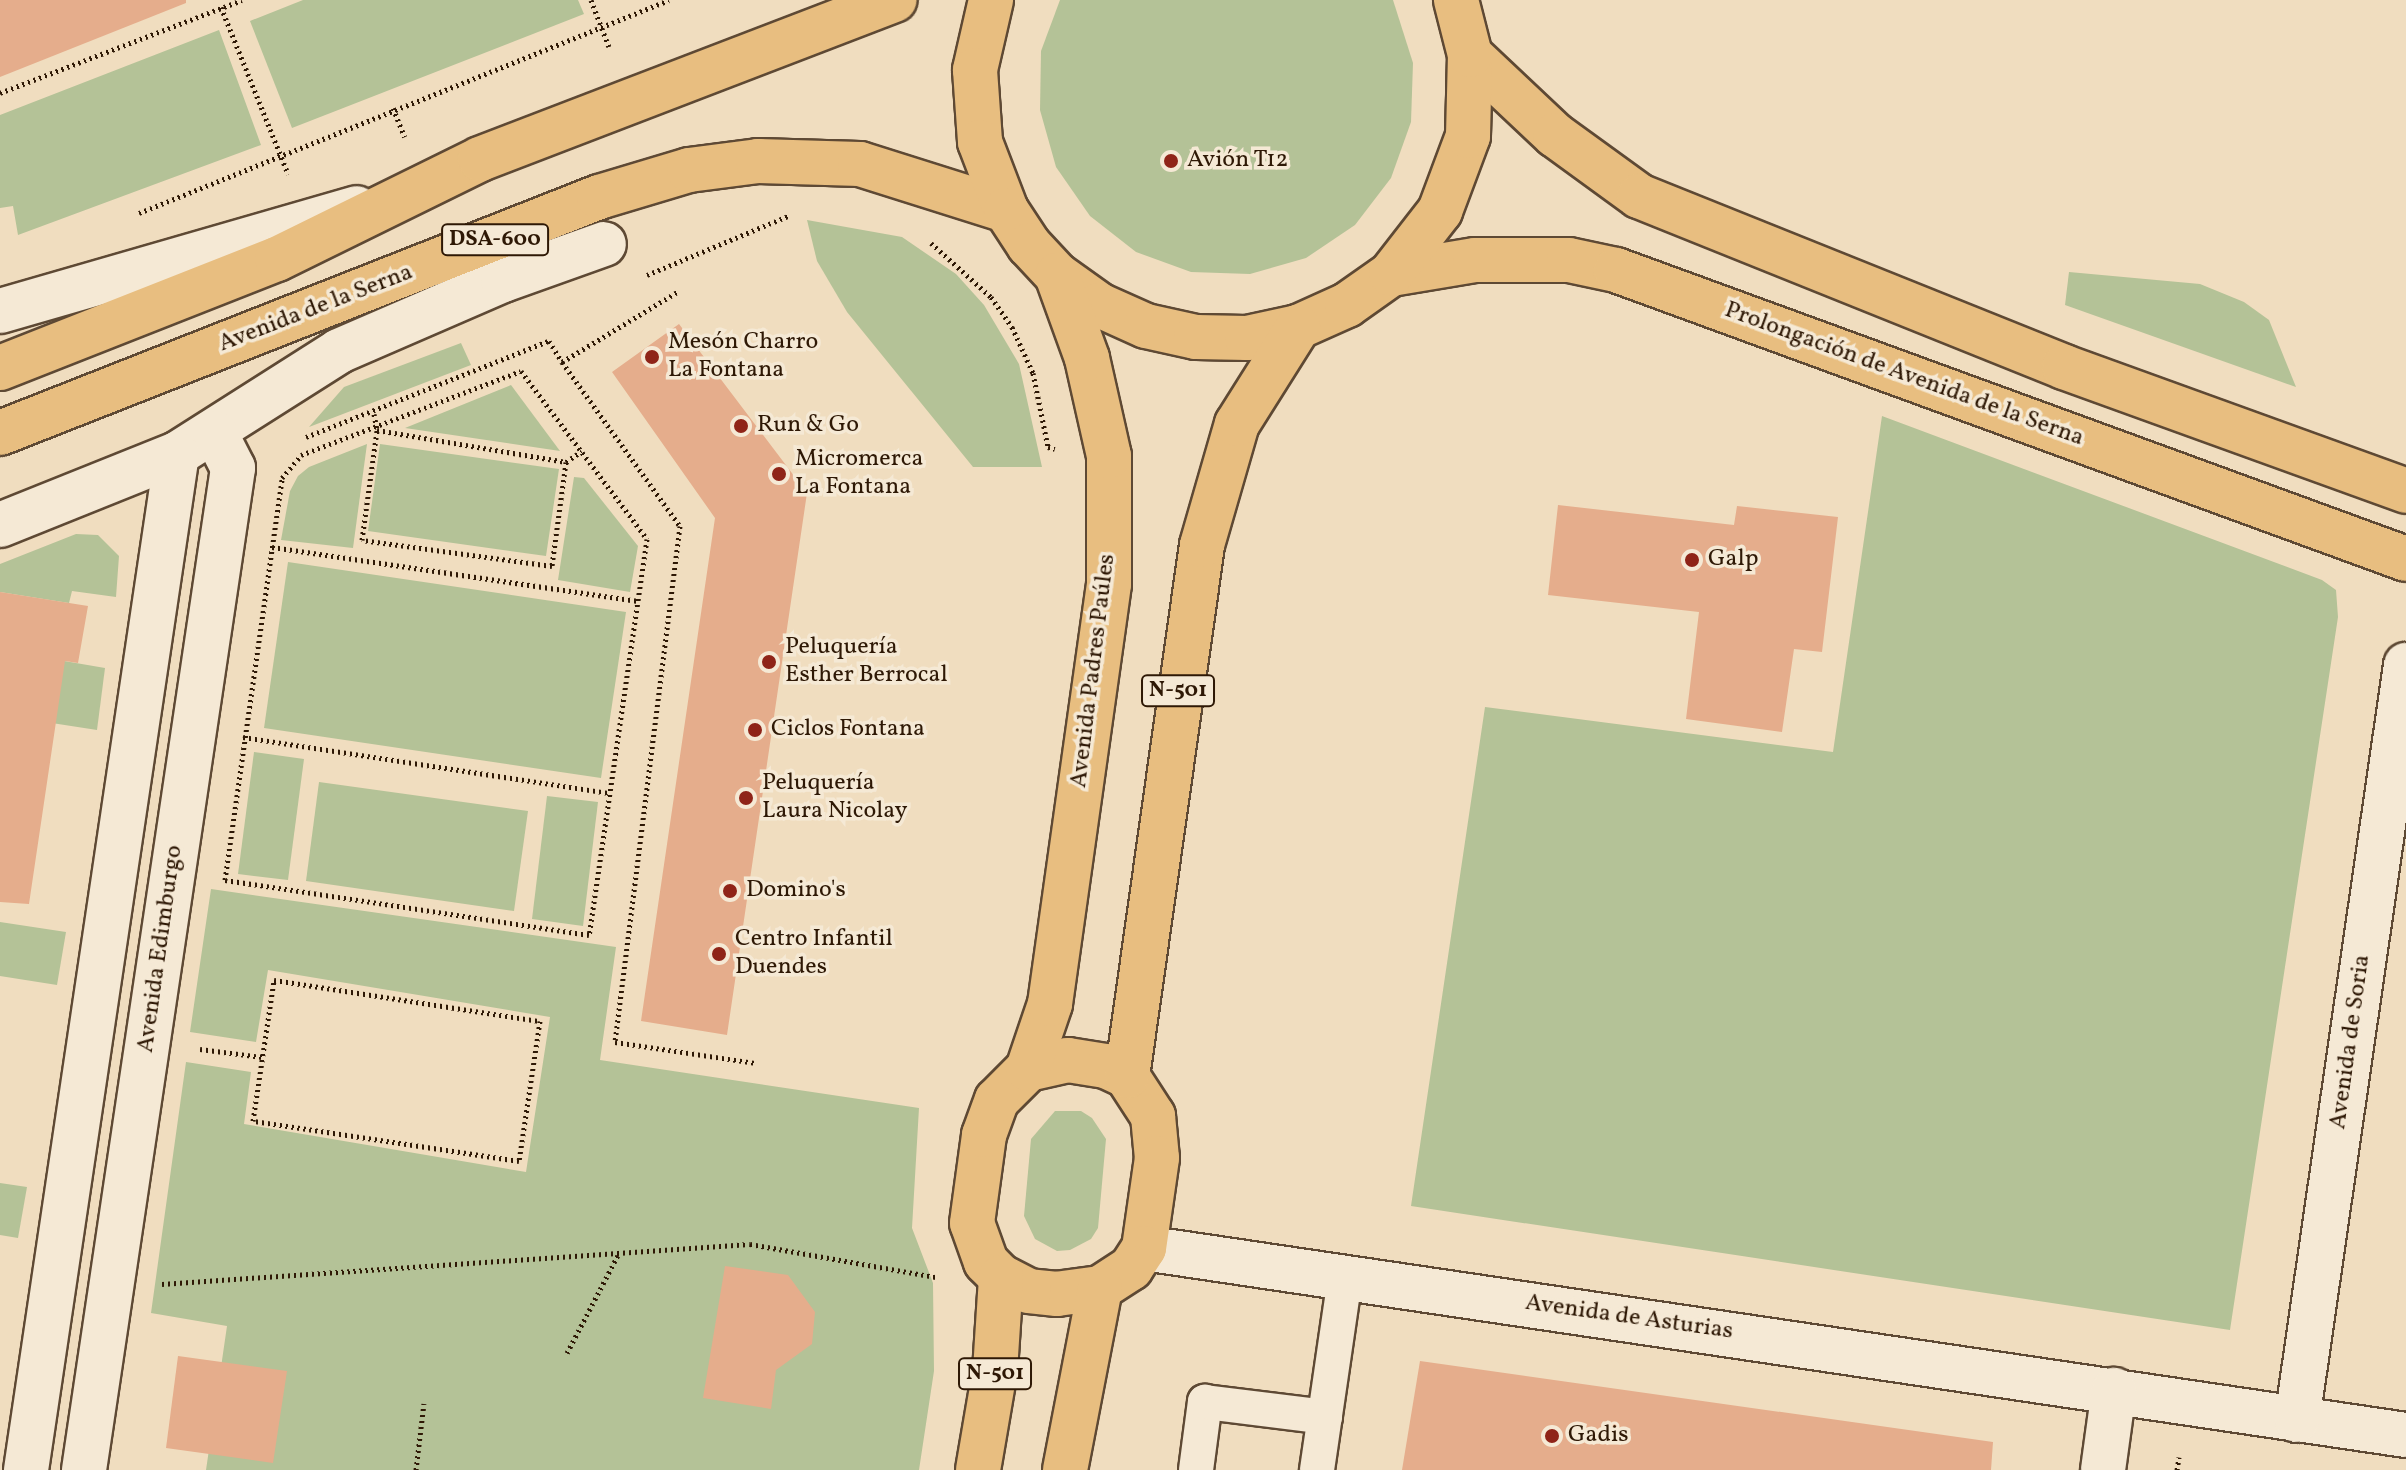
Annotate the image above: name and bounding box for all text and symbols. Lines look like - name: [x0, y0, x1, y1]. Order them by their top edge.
- place label: Avión T12: [1187, 147, 1289, 175]
- marker: Avión T12: [1162, 152, 1180, 170]
- road number: DSA-600: [441, 222, 549, 258]
- street label: Avenida de la Serna: [215, 259, 417, 359]
- street label: Prolongación de Avenida de la Serna: [1720, 296, 2088, 454]
- place label: Mesón Charro La Fontana: [668, 329, 818, 385]
- marker: Mesón Charro La Fontana: [643, 348, 661, 366]
- place label: Run & Go: [757, 412, 859, 440]
- marker: Run & Go: [732, 417, 750, 435]
- place label: Micromerca La Fontana: [795, 446, 923, 502]
- marker: Micromerca La Fontana: [770, 465, 788, 483]
- place label: Galp: [1708, 546, 1758, 574]
- marker: Galp: [1683, 551, 1701, 569]
- street label: Avenida Padres Paúles: [1065, 552, 1123, 790]
- place label: Peluquería Esther Berrocal: [785, 634, 948, 690]
- marker: Peluquería Esther Berrocal: [760, 653, 778, 671]
- road number: N-501: [1140, 673, 1216, 709]
- place label: Ciclos Fontana: [771, 716, 925, 744]
- marker: Ciclos Fontana: [746, 721, 764, 739]
- place label: Peluquería Laura Nicolay: [762, 770, 907, 826]
- marker: Peluquería Laura Nicolay: [737, 789, 755, 807]
- street label: Avenida Edimburgo: [132, 843, 190, 1055]
- place label: Domino's: [746, 877, 846, 905]
- marker: Domino's: [721, 882, 739, 900]
- place label: Centro Infantil Duendes: [735, 926, 893, 982]
- marker: Centro Infantil Duendes: [710, 945, 728, 963]
- street label: Avenida de Soria: [2324, 953, 2378, 1131]
- street label: Avenida de Asturias: [1523, 1289, 1735, 1347]
- road number: N-501: [957, 1356, 1033, 1392]
- place label: Gadis: [1568, 1422, 1629, 1450]
- marker: Gadis: [1543, 1427, 1561, 1445]

